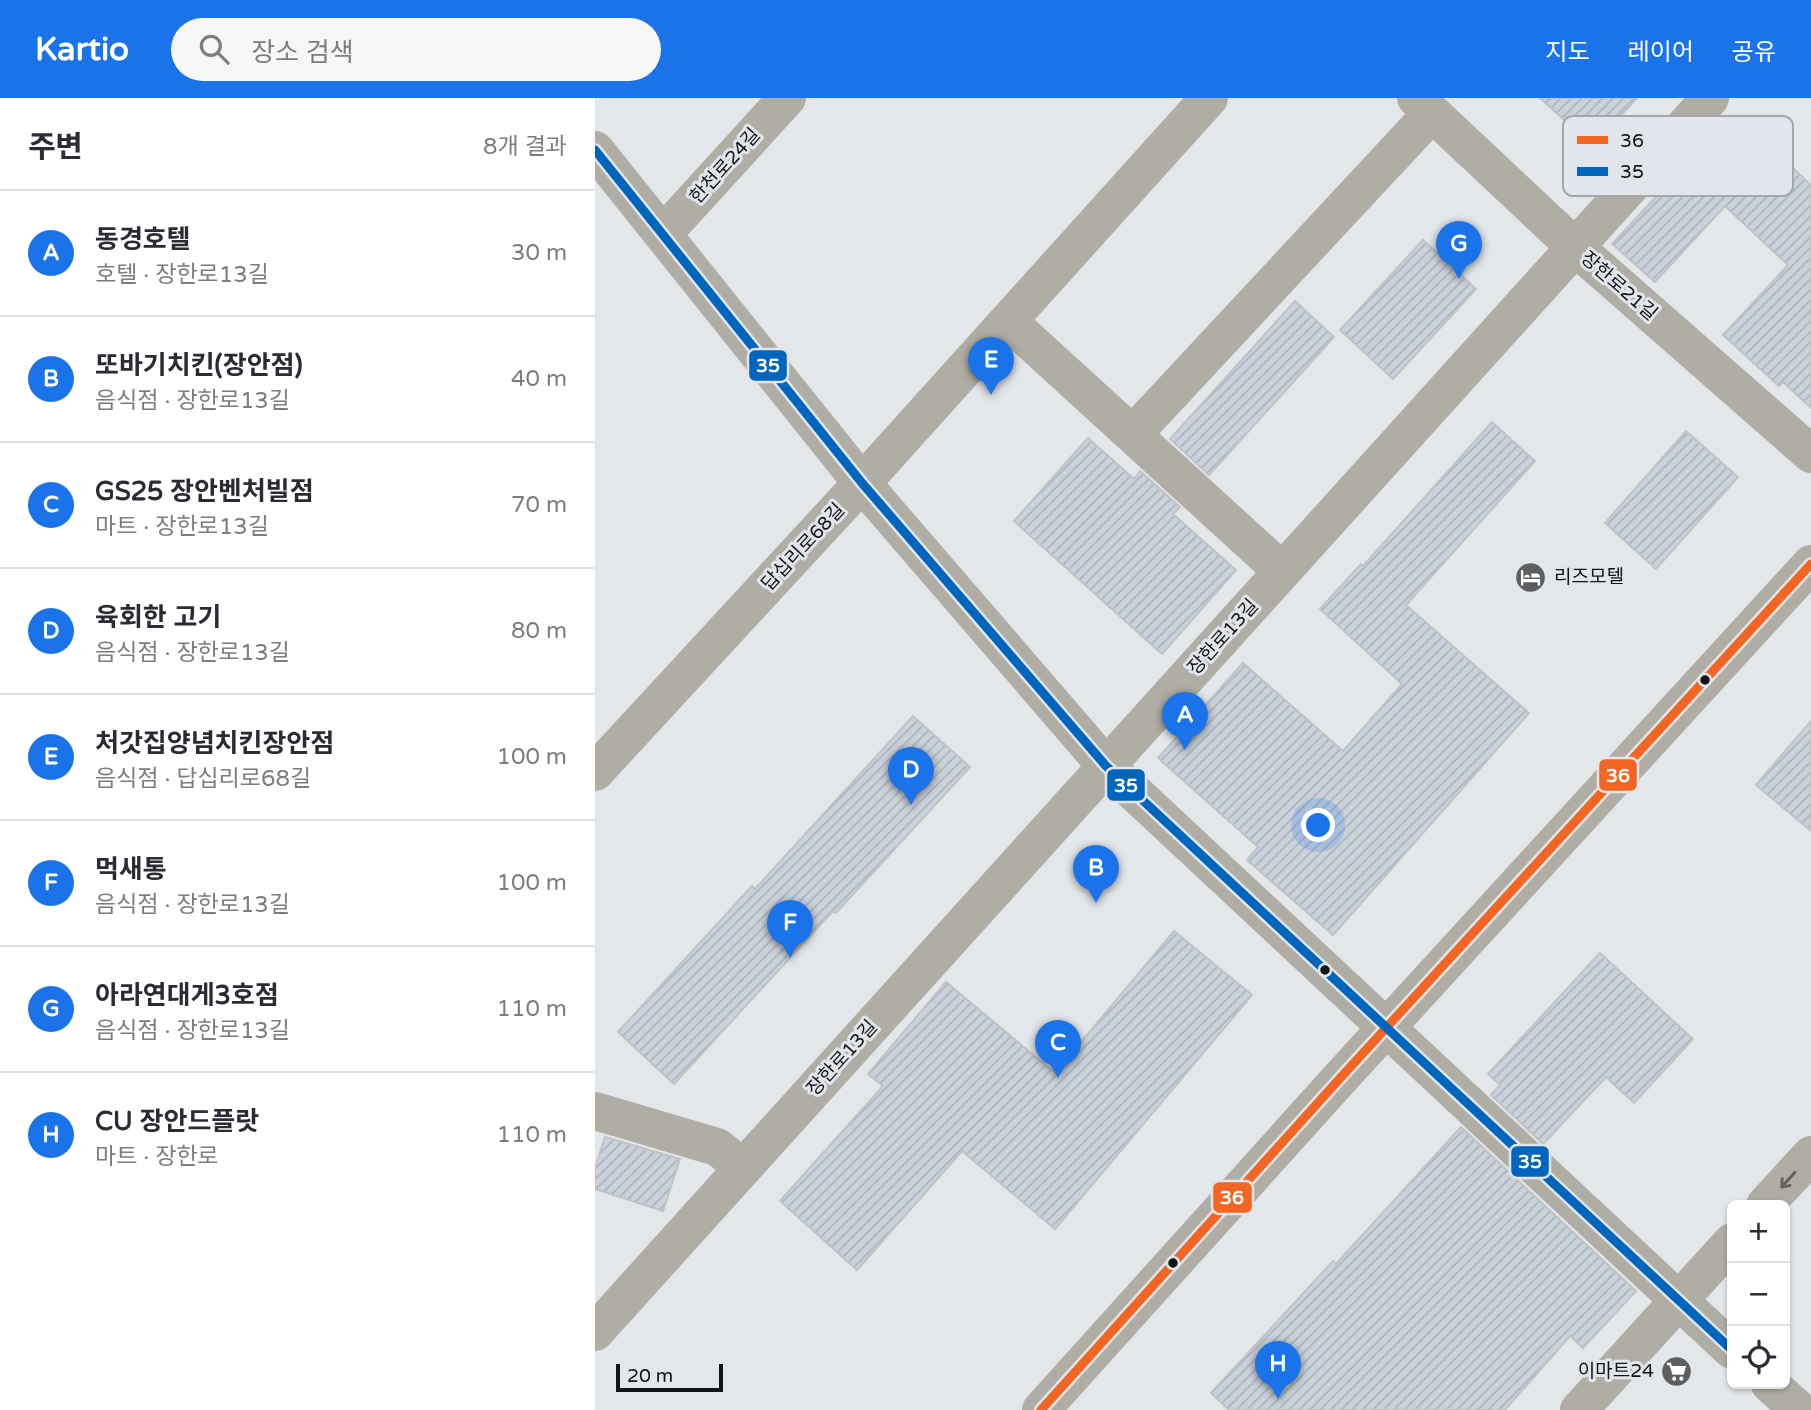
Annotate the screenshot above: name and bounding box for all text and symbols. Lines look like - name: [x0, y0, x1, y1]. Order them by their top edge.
- search box: [171, 18, 661, 81]
- text: Kartio: [35, 30, 129, 69]
- icon: search: [195, 30, 233, 68]
- text: 장소 검색: [251, 37, 354, 68]
- text: 지도: [1545, 38, 1590, 67]
- text: 레이어: [1628, 38, 1694, 67]
- text: 공유: [1732, 38, 1776, 67]
- legend: [1563, 116, 1793, 196]
- street label: 한천로24길: [685, 124, 765, 208]
- text: 주변: [28, 129, 83, 166]
- text: 36: [1620, 130, 1644, 152]
- text: 8개 결과: [483, 133, 567, 161]
- text: 35: [1620, 161, 1644, 183]
- pin: G: [1436, 221, 1482, 279]
- text: 동경호텔: [95, 224, 191, 255]
- text: A: [42, 239, 60, 267]
- text: 30 m: [511, 239, 567, 267]
- street label: 장한로21길: [1576, 247, 1662, 325]
- text: 호텔 · 장한로13길: [95, 261, 269, 289]
- pin: E: [968, 337, 1014, 395]
- line badge: 35: [748, 349, 788, 382]
- text: 또바기치킨(장안점): [95, 350, 303, 381]
- text: 35: [756, 355, 780, 377]
- text: B: [43, 365, 59, 393]
- text: 40 m: [511, 365, 567, 393]
- text: 음식점 · 장한로13길: [95, 387, 290, 415]
- text: GS25 장안벤처빌점: [95, 476, 314, 507]
- text: C: [43, 491, 59, 519]
- text: 70 m: [511, 491, 567, 519]
- street label: 답십리로68길: [757, 499, 849, 595]
- text: 마트 · 장한로13길: [95, 513, 269, 541]
- hotel icon: 리즈모텔: [1514, 560, 1548, 594]
- place label: 리즈모텔: [1554, 566, 1624, 588]
- street label: 장한로13길: [1183, 595, 1263, 679]
- text: 육회한 고기: [95, 602, 221, 633]
- text: D: [42, 617, 60, 645]
- text: 80 m: [511, 617, 567, 645]
- text: 음식점 · 장한로13길: [95, 639, 290, 667]
- unlabelled marker: [1698, 673, 1712, 687]
- pin: A: [1162, 692, 1208, 750]
- text: 처갓집양념치킨장안점: [95, 728, 334, 759]
- text: E: [44, 743, 58, 771]
- text: 100 m: [497, 743, 567, 771]
- pin: D: [888, 747, 934, 805]
- line badge: 36: [1598, 758, 1638, 792]
- text: 음식점 · 답십리로68길: [95, 765, 311, 793]
- text: 36: [1606, 765, 1630, 787]
- line badge: 35: [1106, 768, 1146, 802]
- text: 35: [1114, 775, 1138, 797]
- your location: [1301, 808, 1335, 842]
- pin: B: [1073, 845, 1119, 903]
- text: 먹새통: [95, 854, 167, 885]
- text: F: [44, 869, 58, 897]
- text: 100 m: [497, 869, 567, 897]
- text: 음식점 · 장한로13길: [95, 891, 290, 919]
- pin: F: [767, 900, 813, 958]
- unlabelled marker: [1318, 963, 1332, 977]
- text: 아라연대게3호점: [95, 980, 279, 1011]
- text: G: [42, 995, 60, 1023]
- text: 110 m: [497, 995, 567, 1023]
- street label: 장한로13길: [802, 1016, 882, 1100]
- text: 음식점 · 장한로13길: [95, 1017, 290, 1045]
- pin: C: [1035, 1020, 1081, 1078]
- text: CU 장안드플랏: [95, 1106, 259, 1137]
- text: H: [42, 1121, 60, 1149]
- text: 110 m: [497, 1121, 567, 1149]
- text: 마트 · 장한로: [95, 1143, 219, 1171]
- line badge: 35: [1510, 1145, 1550, 1178]
- text: 35: [1518, 1151, 1542, 1173]
- one-way arrow: [1780, 1171, 1796, 1189]
- line badge: 36: [1212, 1181, 1253, 1214]
- text: 36: [1220, 1187, 1244, 1209]
- map controls: [1727, 1200, 1790, 1389]
- button: +: [1727, 1200, 1790, 1263]
- unlabelled marker: [1166, 1256, 1180, 1270]
- button: −: [1727, 1263, 1790, 1326]
- button: locate: [1727, 1326, 1790, 1389]
- pin: H: [1255, 1341, 1301, 1399]
- supermarket icon: 이마트24: [1660, 1354, 1694, 1388]
- place label: 이마트24: [1578, 1360, 1654, 1382]
- scale bar: [616, 1361, 723, 1393]
- text: 20 m: [627, 1365, 673, 1387]

